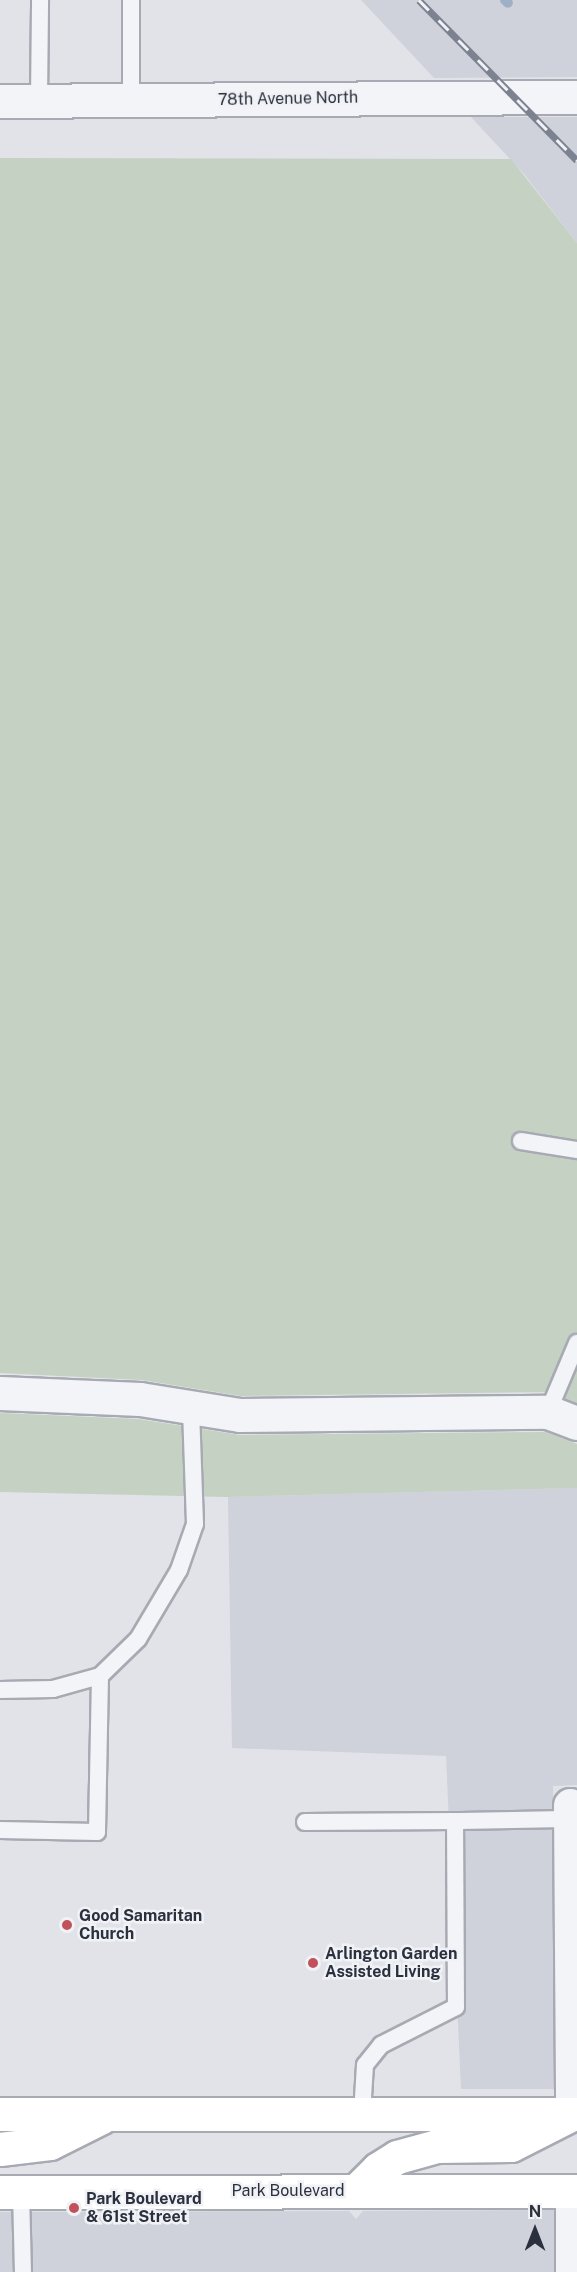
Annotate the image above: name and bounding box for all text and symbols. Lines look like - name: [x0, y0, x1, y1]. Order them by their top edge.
- street label: 78th Avenue North: [218, 88, 358, 110]
- place label: Good Samaritan Church: [79, 1906, 202, 1944]
- marker: Good Samaritan Church: [60, 1918, 74, 1932]
- place label: Arlington Garden Assisted Living: [325, 1944, 457, 1982]
- marker: Arlington Garden Assisted Living: [306, 1956, 320, 1970]
- street label: Park Boulevard: [232, 2181, 344, 2201]
- place label: Park Boulevard & 61st Street: [86, 2189, 202, 2227]
- north arrow: [505, 2200, 565, 2260]
- marker: Park Boulevard & 61st Street: [67, 2201, 81, 2215]
- text: N: [529, 2202, 541, 2221]

